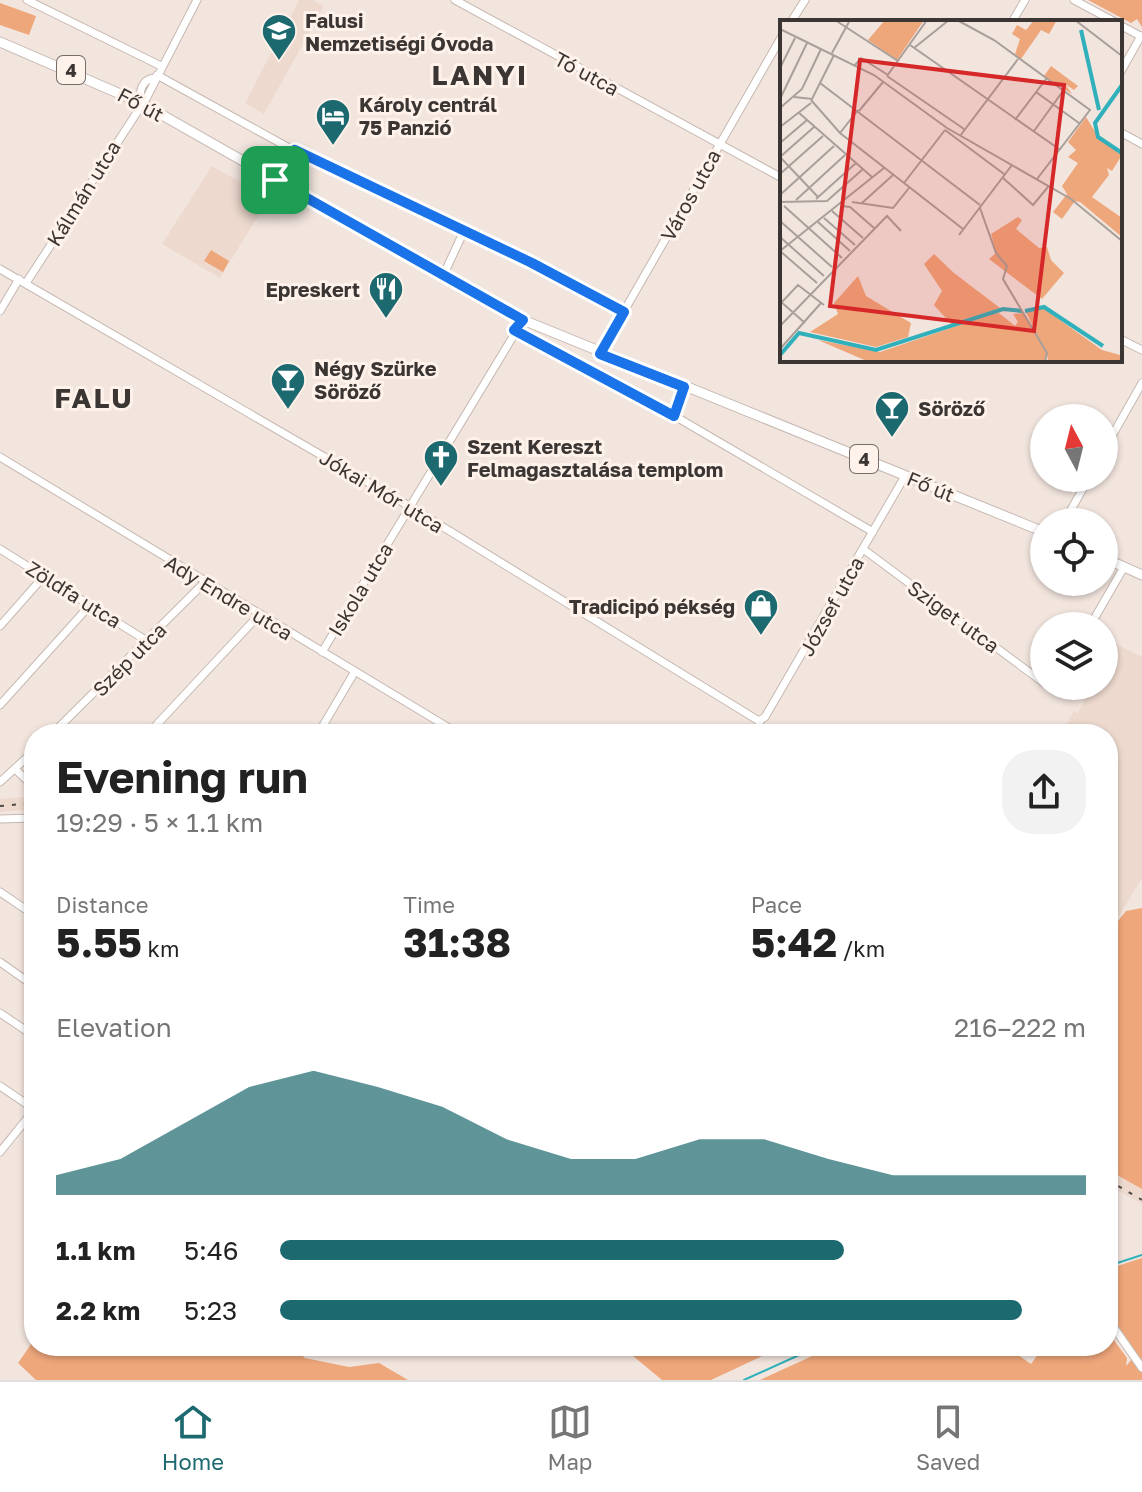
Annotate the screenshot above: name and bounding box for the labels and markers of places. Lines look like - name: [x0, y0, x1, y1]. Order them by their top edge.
- place label: Falusi Nemzetiségi Óvoda: [305, 8, 493, 55]
- school or university icon: Falusi Nemzetiségi Óvoda: [260, 12, 298, 62]
- place label: Károly centrál 75 Panzió: [359, 92, 497, 139]
- hotel icon: Károly centrál 75 Panzió: [314, 97, 352, 147]
- pin: [241, 146, 309, 214]
- restaurant icon: Epreskert: [367, 270, 405, 320]
- place label: Epreskert: [266, 277, 360, 301]
- place label: Négy Szürke Söröző: [314, 356, 437, 403]
- bar icon: Négy Szürke Söröző: [269, 361, 307, 411]
- bar icon: Söröző: [873, 389, 911, 439]
- place label: Söröző: [918, 396, 986, 420]
- place label: Szent Kereszt Felmagasztalása templom: [467, 434, 723, 481]
- church icon: Szent Kereszt Felmagasztalása templom: [422, 438, 460, 488]
- shop icon: Tradicipó pékség: [742, 587, 780, 637]
- place label: Tradicipó pékség: [569, 594, 735, 618]

